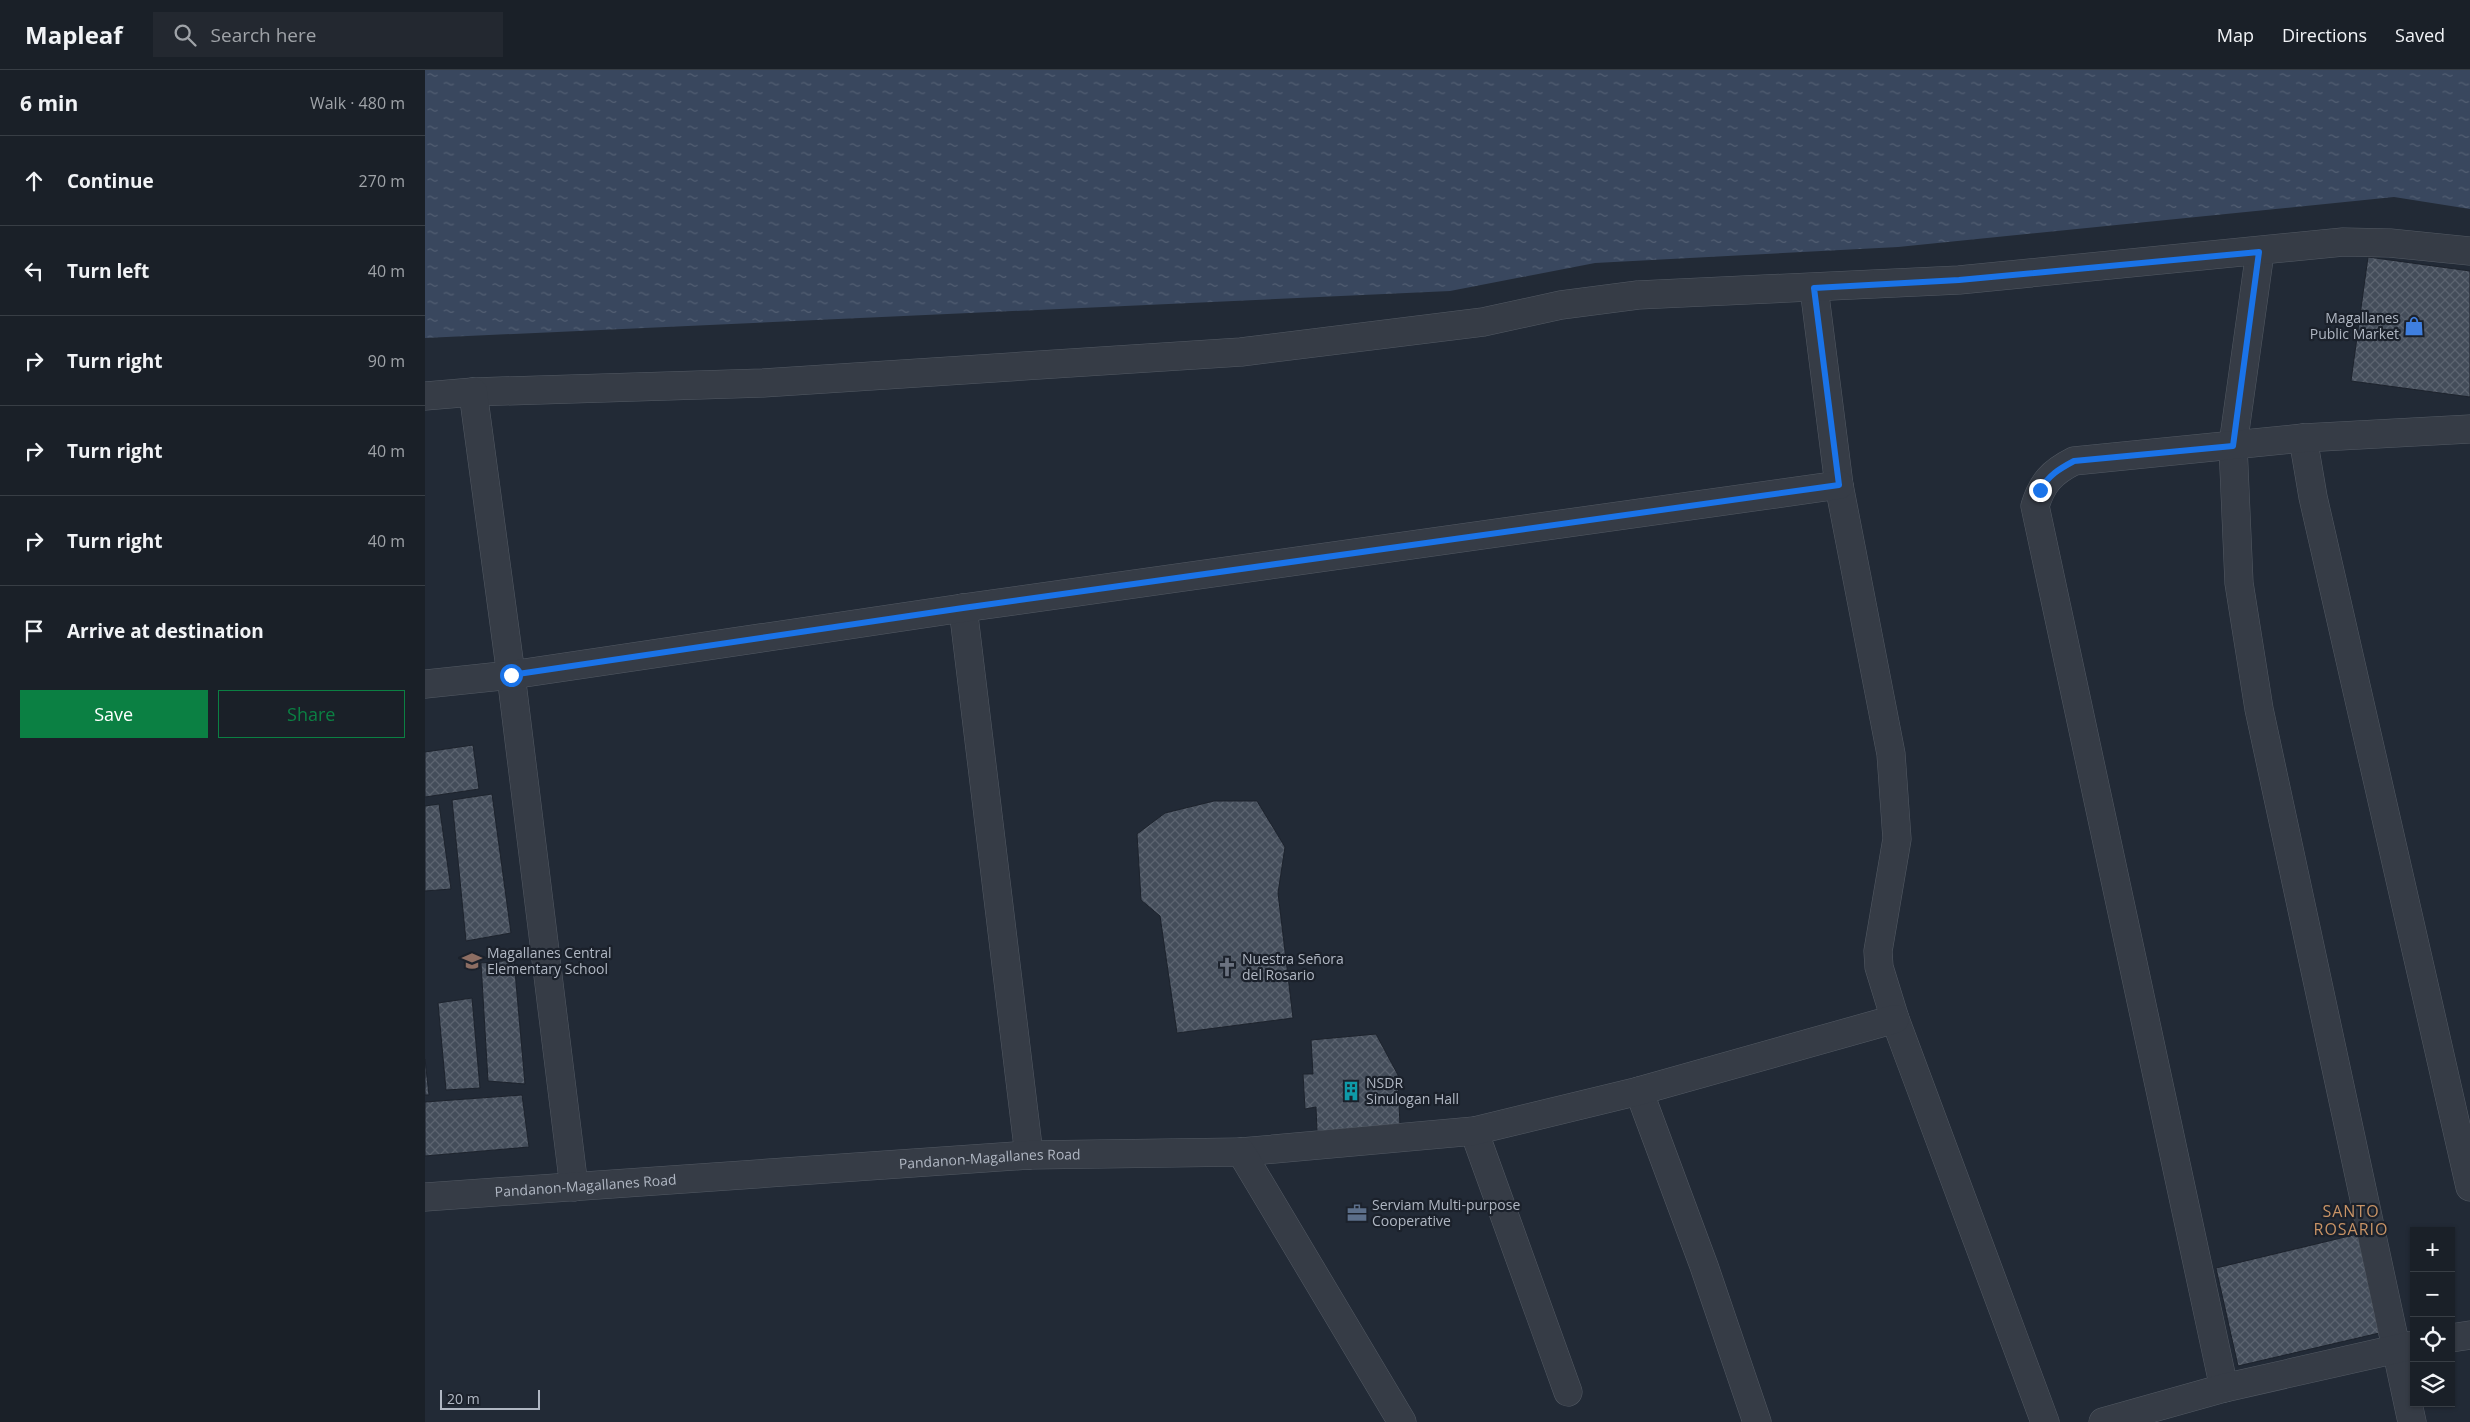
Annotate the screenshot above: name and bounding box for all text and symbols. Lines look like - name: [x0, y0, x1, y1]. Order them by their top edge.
- search box: [153, 12, 503, 57]
- text: Mapleaf: [25, 18, 123, 51]
- icon: search: [171, 21, 199, 49]
- text: Search here: [211, 22, 316, 48]
- text: Map: [2217, 23, 2254, 47]
- text: Directions: [2282, 23, 2367, 47]
- text: Saved: [2395, 23, 2445, 47]
- text: 6 min: [20, 89, 78, 117]
- text: Walk · 480 m: [310, 92, 405, 114]
- icon: ahead: [20, 167, 48, 195]
- text: Continue: [67, 168, 154, 194]
- text: 270 m: [359, 170, 405, 192]
- icon: left: [20, 257, 48, 285]
- text: Turn left: [67, 258, 149, 284]
- text: 40 m: [368, 260, 405, 282]
- place label: Magallanes Public Market: [2310, 308, 2399, 343]
- shop icon: Magallanes Public Market: [2403, 315, 2425, 337]
- icon: right: [20, 347, 48, 375]
- text: Turn right: [67, 348, 162, 374]
- text: 90 m: [368, 350, 405, 372]
- icon: right: [20, 437, 48, 465]
- text: Turn right: [67, 438, 162, 464]
- text: 40 m: [368, 440, 405, 462]
- route end: [2029, 479, 2052, 502]
- icon: right: [20, 527, 48, 555]
- text: Turn right: [67, 528, 162, 554]
- text: 40 m: [368, 530, 405, 552]
- icon: arrive: [20, 617, 48, 645]
- text: Arrive at destination: [67, 618, 264, 644]
- route start: [500, 664, 523, 687]
- button: Save: [20, 690, 208, 738]
- button: Share: [218, 690, 405, 738]
- place label: Magallanes Central Elementary School: [487, 943, 612, 978]
- place label: Nuestra Señora del Rosario: [1242, 949, 1344, 984]
- school or university icon: Magallanes Central Elementary School: [461, 950, 483, 972]
- church icon: Nuestra Señora del Rosario: [1216, 956, 1238, 978]
- place label: NSDR Sinulogan Hall: [1366, 1073, 1459, 1108]
- building icon: NSDR Sinulogan Hall: [1340, 1080, 1362, 1102]
- street label: Pandanon-Magallanes Road: [898, 1144, 1081, 1173]
- street label: Pandanon-Magallanes Road: [494, 1170, 677, 1201]
- place label: Serviam Multi-purpose Cooperative: [1372, 1195, 1520, 1230]
- district label: SANTO ROSARIO: [2314, 1200, 2389, 1240]
- office icon: Serviam Multi-purpose Cooperative: [1346, 1202, 1368, 1224]
- map controls: [2410, 1227, 2455, 1407]
- button: +: [2410, 1227, 2455, 1272]
- button: −: [2410, 1272, 2455, 1317]
- button: locate: [2410, 1317, 2455, 1362]
- button: layers: [2410, 1362, 2455, 1407]
- scale bar: [440, 1387, 540, 1410]
- text: 20 m: [447, 1389, 480, 1408]

